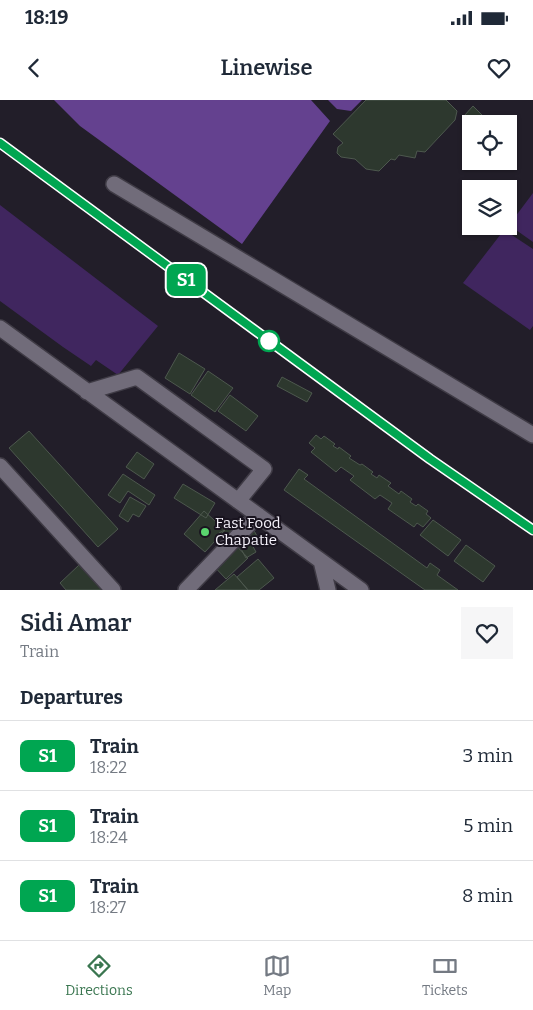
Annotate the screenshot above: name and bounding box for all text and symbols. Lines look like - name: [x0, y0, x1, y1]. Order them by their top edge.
- text: 18:19: [25, 6, 69, 29]
- icon: back: [20, 54, 48, 82]
- text: Linewise: [220, 54, 313, 81]
- icon: heart: [485, 54, 513, 82]
- map controls: [462, 115, 517, 235]
- button: locate: [462, 115, 517, 170]
- button: layers: [462, 180, 517, 235]
- line badge: S1: [164, 264, 208, 296]
- text: S1: [177, 269, 195, 291]
- unlabelled marker: [258, 330, 280, 352]
- place label: Fast Food Chapatie: [215, 514, 281, 549]
- marker: Fast Food Chapatie: [199, 526, 211, 538]
- button: heart: [461, 607, 513, 659]
- text: Sidi Amar: [20, 609, 132, 637]
- text: Train: [20, 642, 59, 661]
- text: Departures: [20, 686, 123, 709]
- text: Train: [90, 735, 139, 758]
- text: 3 min: [463, 744, 513, 767]
- text: S1: [38, 745, 57, 767]
- text: 18:22: [90, 758, 127, 777]
- text: Train: [90, 805, 139, 828]
- text: 5 min: [463, 814, 513, 837]
- text: S1: [38, 815, 57, 837]
- text: 18:24: [90, 828, 128, 847]
- text: Train: [90, 875, 139, 898]
- text: 8 min: [462, 884, 513, 907]
- text: S1: [38, 885, 57, 907]
- text: 18:27: [90, 898, 126, 917]
- tab: Directions: [65, 952, 133, 999]
- tab: Map: [263, 952, 291, 999]
- tab: Tickets: [422, 952, 468, 999]

